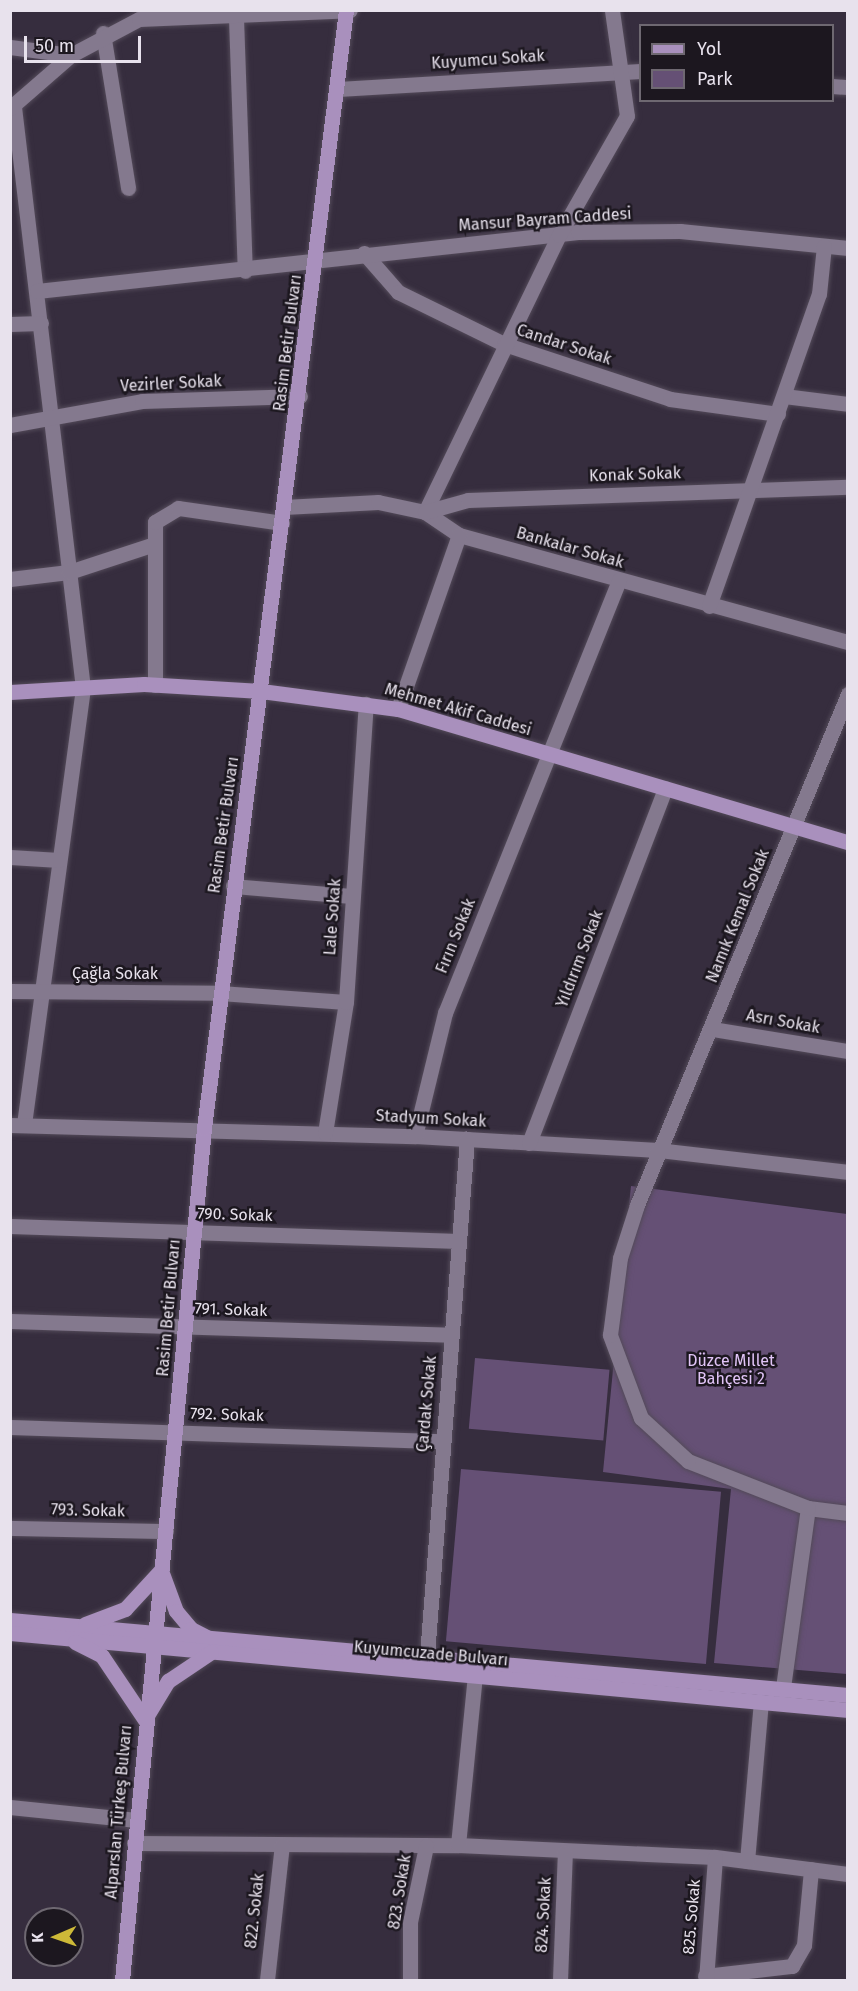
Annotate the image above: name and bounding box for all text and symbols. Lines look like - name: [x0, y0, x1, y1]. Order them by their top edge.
- scale bar: [27, 24, 144, 62]
- legend: [639, 24, 834, 102]
- text: 50 m: [35, 35, 74, 57]
- text: Yol: [697, 38, 722, 60]
- street label: Kuyumcu Sokak: [431, 46, 545, 74]
- text: Park: [697, 68, 732, 90]
- street label: Mansur Bayram Caddesi: [458, 204, 632, 236]
- street label: Rasim Betir Bulvarı: [270, 273, 306, 413]
- street label: Candar Sokak: [514, 321, 614, 369]
- street label: Vezirler Sokak: [120, 372, 222, 396]
- street label: Konak Sokak: [589, 464, 681, 486]
- street label: Bankalar Sokak: [514, 523, 626, 573]
- street label: Mehmet Akif Caddesi: [382, 680, 534, 740]
- street label: Rasim Betir Bulvarı: [205, 755, 243, 895]
- street label: Namık Kemal Sokak: [702, 846, 774, 986]
- street label: Lale Sokak: [321, 878, 345, 956]
- street label: Fırın Sokak: [432, 896, 480, 976]
- street label: Yıldırım Sokak: [553, 908, 607, 1010]
- street label: Çağla Sokak: [72, 964, 158, 984]
- street label: Asrı Sokak: [745, 1006, 821, 1038]
- street label: Stadyum Sokak: [375, 1107, 487, 1131]
- street label: 790. Sokak: [197, 1204, 273, 1226]
- street label: Rasim Betir Bulvarı: [153, 1239, 185, 1377]
- street label: 791. Sokak: [194, 1299, 268, 1321]
- park label: Düzce Millet Bahçesi 2: [687, 1351, 775, 1389]
- street label: Çardak Sokak: [413, 1355, 441, 1453]
- street label: 792. Sokak: [190, 1404, 264, 1426]
- street label: 793. Sokak: [51, 1501, 125, 1521]
- street label: Kuyumcuzade Bulvarı: [353, 1638, 509, 1670]
- street label: Alparslan Türkeş Bulvarı: [102, 1724, 136, 1900]
- street label: 823. Sokak: [385, 1853, 415, 1931]
- street label: 822. Sokak: [242, 1872, 268, 1950]
- street label: 824. Sokak: [532, 1877, 556, 1953]
- street label: 825. Sokak: [679, 1879, 705, 1955]
- north arrow: [24, 1907, 84, 1967]
- text: K: [28, 1932, 47, 1943]

